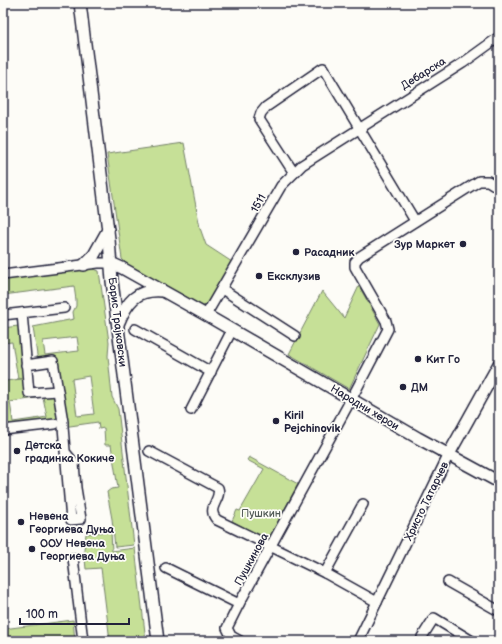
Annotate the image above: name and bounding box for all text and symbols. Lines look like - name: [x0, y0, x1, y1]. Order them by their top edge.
- street label: Дебарска: [399, 54, 448, 92]
- street label: 1511: [248, 192, 269, 215]
- place label: Зур Маркет: [394, 238, 456, 251]
- marker: Зур Маркет: [458, 239, 468, 249]
- place label: Расадник: [304, 246, 354, 259]
- marker: Расадник: [291, 247, 301, 257]
- place label: Ексклузив: [267, 270, 320, 283]
- marker: Ексклузив: [254, 271, 264, 281]
- street label: Борис Трајковски: [106, 276, 129, 368]
- place label: Кит Го: [426, 353, 460, 366]
- marker: Кит Го: [413, 354, 423, 364]
- place label: ДМ: [411, 381, 428, 394]
- street label: Народни херои: [328, 382, 401, 433]
- marker: ДМ: [398, 382, 408, 392]
- place label: Kiril Pejchinovik: [284, 409, 341, 435]
- marker: Kiril Pejchinovik: [271, 416, 281, 426]
- place label: Детска градинка Кокиче: [25, 439, 114, 465]
- marker: Детска градинка Кокиче: [12, 446, 22, 456]
- street label: Христо Татарчев: [402, 459, 451, 543]
- park label: Пушкин: [241, 507, 281, 520]
- place label: Невена Георгиева Дуња: [29, 510, 115, 536]
- marker: Невена Георгиева Дуња: [16, 517, 26, 527]
- street label: Пушкинова: [232, 530, 271, 588]
- place label: ООУ Невена Георгиева Дуња: [40, 537, 126, 563]
- marker: ООУ Невена Георгиева Дуња: [27, 544, 37, 554]
- scale bar: [20, 600, 129, 626]
- text: 100 m: [26, 607, 58, 622]

